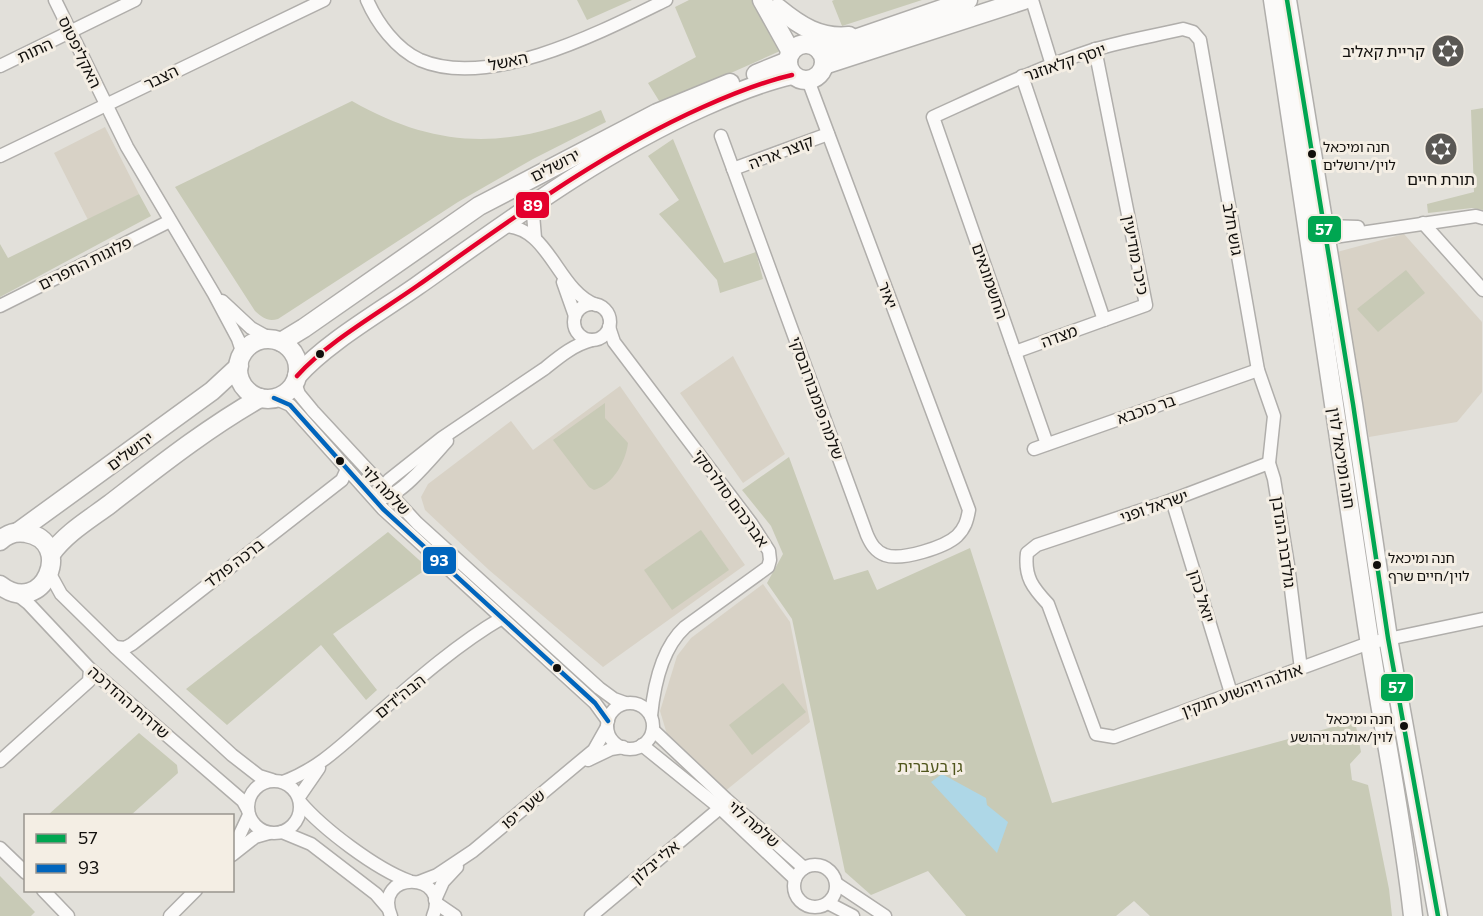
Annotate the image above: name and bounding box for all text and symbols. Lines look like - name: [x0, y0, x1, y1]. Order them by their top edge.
- street label: האקליפטוס: [55, 13, 106, 91]
- street label: התות: [14, 33, 55, 66]
- synagogue icon: קריית קאליב: [1430, 33, 1466, 69]
- street label: יוסף קלאוזנר: [1021, 39, 1108, 84]
- place label: קריית קאליב: [1342, 41, 1425, 60]
- street label: האשל: [486, 47, 529, 74]
- street label: הצבר: [141, 60, 181, 93]
- street label: קוצר אריה: [746, 130, 816, 173]
- synagogue icon: תורת חיים: [1423, 131, 1459, 167]
- place label: חנה ומיכאל לוין/ירושלים: [1323, 138, 1396, 173]
- street label: ירושלים: [527, 144, 583, 185]
- marker: חנה ומיכאל לוין/ירושלים: [1306, 148, 1318, 160]
- place label: תורת חיים: [1407, 169, 1475, 188]
- line badge: 89: [515, 191, 550, 219]
- text: 89: [523, 195, 543, 214]
- street label: גוש חלב: [1220, 201, 1247, 257]
- street label: כיכר מודיעין: [1119, 213, 1154, 296]
- line badge: 57: [1307, 215, 1342, 243]
- text: 57: [1315, 219, 1333, 238]
- street label: פלוגות החפרים: [35, 232, 134, 293]
- street label: החשמונאים: [969, 241, 1012, 321]
- street label: יאיר: [875, 279, 902, 311]
- street label: מצדה: [1038, 320, 1080, 351]
- street label: שלמה פומבורובסקי: [786, 334, 848, 462]
- unlabelled marker: [314, 348, 326, 360]
- street label: בר כוכבא: [1114, 390, 1178, 427]
- street label: חנה ומיכאל לוין: [1325, 406, 1360, 510]
- street label: ירושלים: [103, 427, 157, 474]
- street label: אברכהם סולרסקי: [690, 445, 773, 550]
- unlabelled marker: [334, 455, 346, 467]
- street label: שלמה לוי: [358, 461, 415, 518]
- street label: ישראל ופני: [1117, 485, 1190, 526]
- street label: גולדברג הנדבן: [1269, 495, 1300, 589]
- street label: ברכה פולד: [200, 534, 267, 591]
- line badge: 93: [422, 546, 457, 575]
- place label: חנה ומיכאל לוין/חיים שרף: [1388, 549, 1470, 584]
- text: 93: [429, 550, 449, 569]
- marker: חנה ומיכאל לוין/חיים שרף: [1371, 559, 1383, 571]
- street label: יואל כהן: [1185, 567, 1220, 625]
- street label: אולגה ויהשוע חנקין: [1179, 659, 1305, 720]
- street label: שדרות ההדרכה: [85, 661, 174, 742]
- unlabelled marker: [551, 662, 563, 674]
- street label: הבה"דים: [371, 670, 429, 722]
- line badge: 57: [1380, 673, 1414, 702]
- text: 57: [1388, 677, 1406, 696]
- place label: חנה ומיכאל לוין/אולגה ויהושע: [1290, 710, 1393, 745]
- marker: חנה ומיכאל לוין/אולגה ויהושע: [1398, 720, 1410, 732]
- park label: גן בעברית: [897, 756, 963, 775]
- street label: שער יפו: [497, 785, 548, 832]
- street label: שלמה לוי: [725, 796, 784, 851]
- legend: [24, 814, 234, 892]
- text: 57: [78, 826, 98, 848]
- street label: אלי יבלון: [627, 836, 683, 887]
- text: 93: [78, 856, 99, 878]

